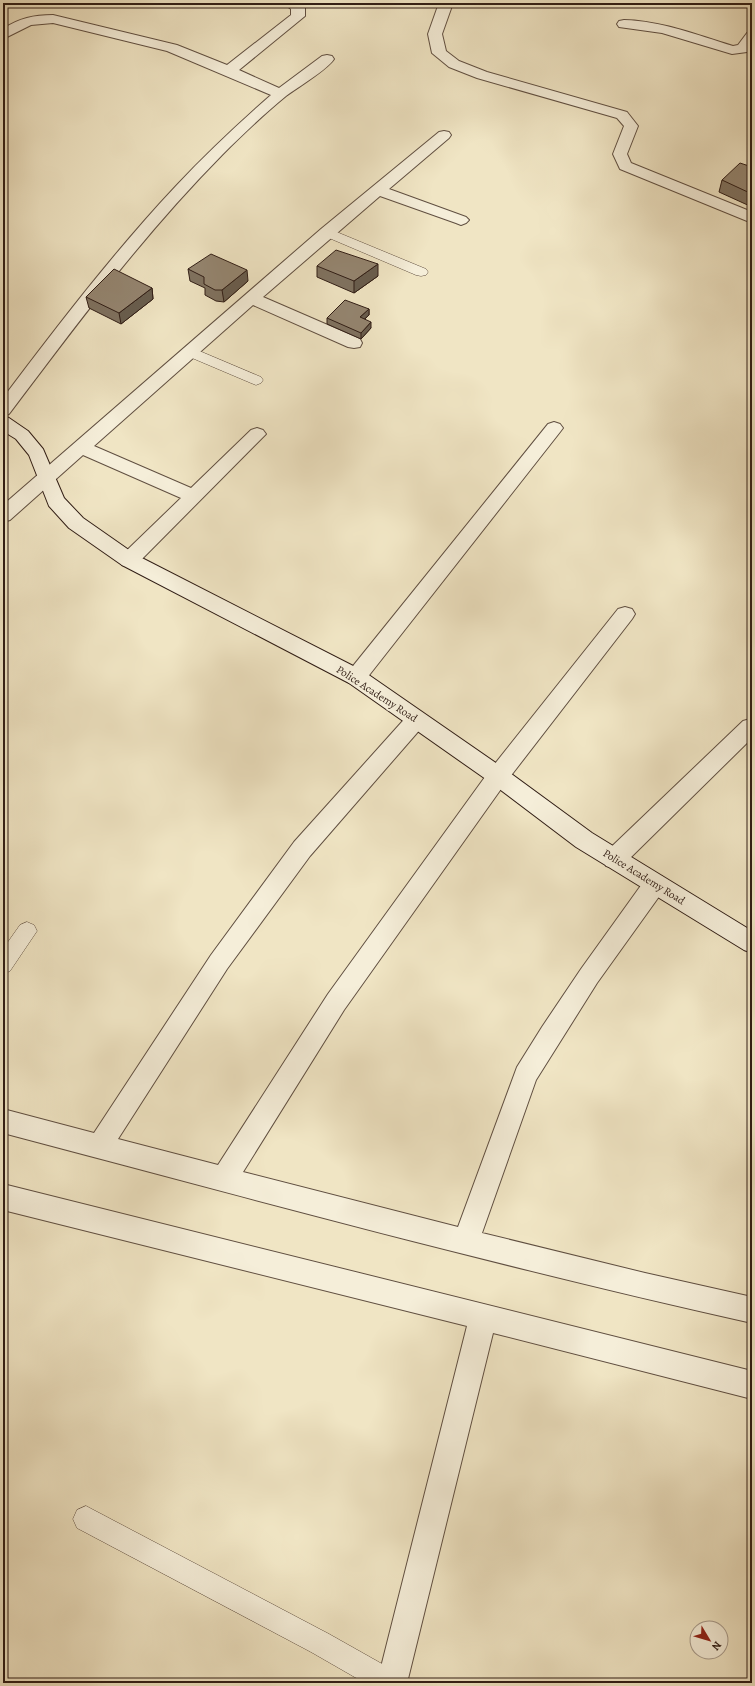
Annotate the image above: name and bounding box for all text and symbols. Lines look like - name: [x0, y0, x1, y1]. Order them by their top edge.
- street label: Police Academy Road: [333, 662, 421, 726]
- street label: Police Academy Road: [600, 846, 688, 908]
- north arrow: [689, 1620, 729, 1660]
- text: N: [708, 1638, 725, 1654]

